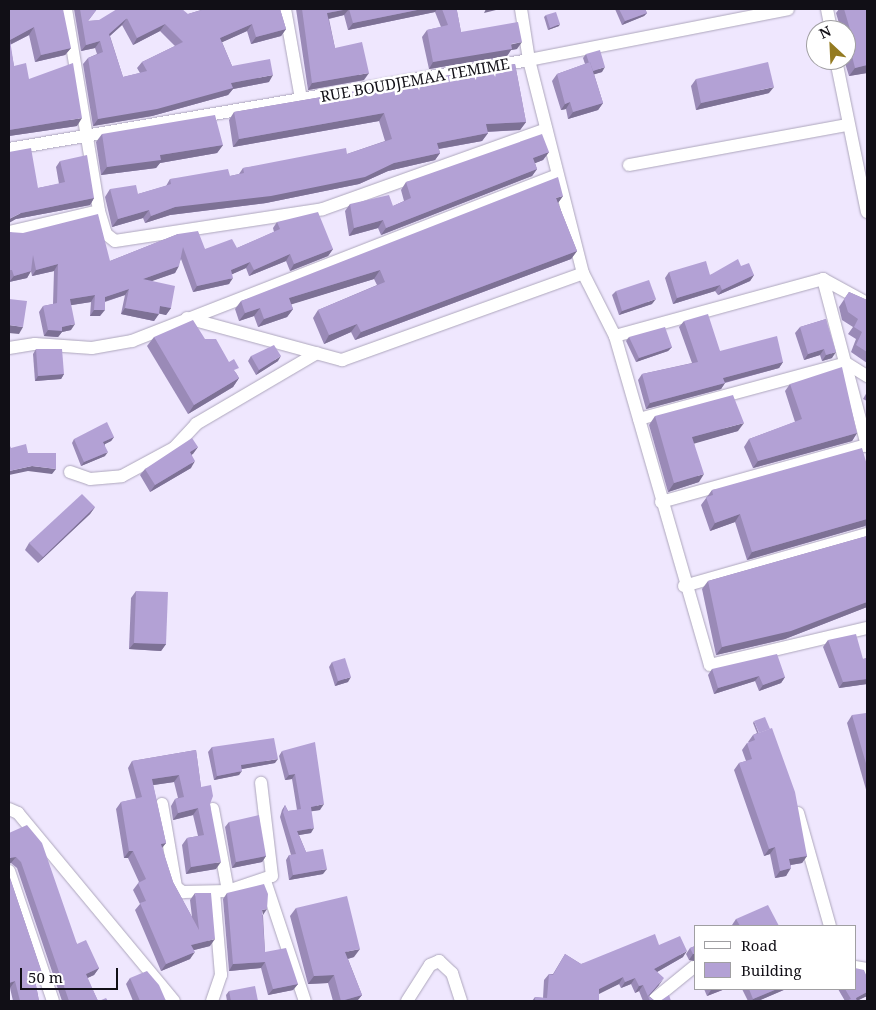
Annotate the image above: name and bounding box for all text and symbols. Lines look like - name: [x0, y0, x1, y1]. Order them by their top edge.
- north arrow: [806, 20, 856, 70]
- text: N: [816, 21, 834, 43]
- street label: RUE BOUDJEMAA TEMIME: [319, 54, 511, 106]
- legend: [694, 925, 856, 990]
- text: Road: [741, 935, 777, 955]
- scale bar: [22, 958, 120, 990]
- text: Building: [741, 960, 802, 980]
- text: 50 m: [28, 967, 63, 987]

